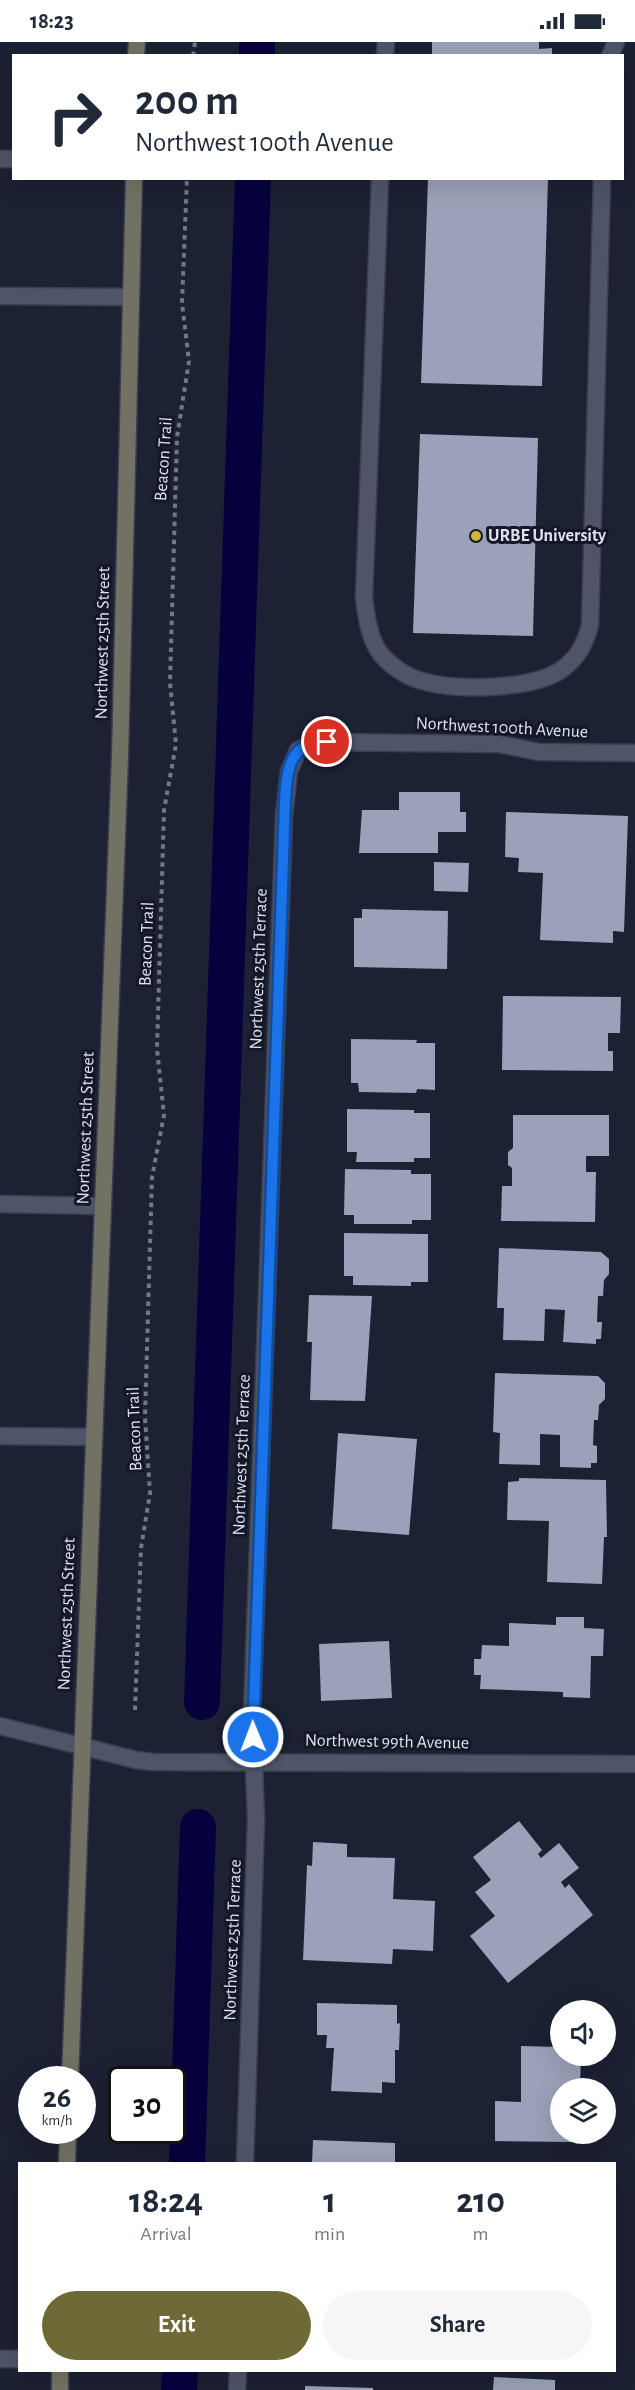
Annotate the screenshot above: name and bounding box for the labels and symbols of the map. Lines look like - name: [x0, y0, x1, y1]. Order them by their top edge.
- street label: Beacon Trail: [152, 416, 176, 502]
- place label: URBE University: [488, 527, 607, 545]
- marker: URBE University: [469, 529, 483, 543]
- street label: Northwest 25th Street: [93, 566, 113, 720]
- street label: Northwest 100th Avenue: [415, 714, 589, 742]
- pin: [301, 716, 352, 767]
- street label: Northwest 25th Terrace: [247, 888, 271, 1050]
- street label: Beacon Trail: [137, 902, 157, 986]
- street label: Northwest 25th Street: [74, 1051, 98, 1205]
- street label: Northwest 25th Terrace: [230, 1374, 254, 1536]
- street label: Beacon Trail: [125, 1387, 145, 1471]
- street label: Northwest 25th Street: [55, 1537, 79, 1691]
- position arrow: [221, 1705, 285, 1769]
- street label: Northwest 99th Avenue: [305, 1732, 469, 1752]
- street label: Northwest 25th Terrace: [221, 1859, 245, 2021]
- speed limit sign: 30: [108, 2066, 186, 2144]

